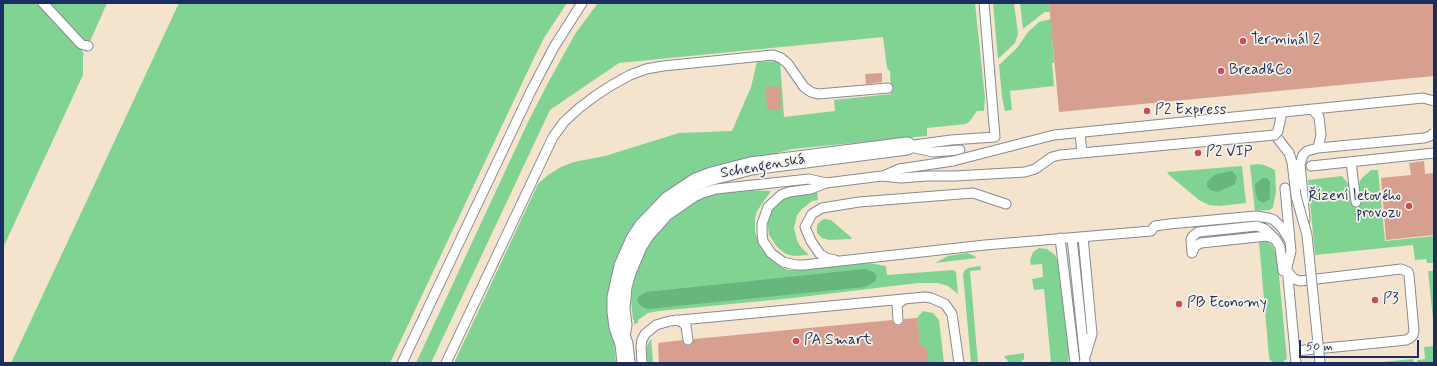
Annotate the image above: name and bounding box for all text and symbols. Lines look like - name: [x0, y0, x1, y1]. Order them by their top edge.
- place label: Terminál 2: [1251, 32, 1320, 50]
- marker: Terminál 2: [1238, 36, 1248, 46]
- place label: Bread&Co: [1229, 62, 1292, 80]
- marker: Bread&Co: [1216, 66, 1226, 76]
- place label: P2 Express: [1155, 102, 1226, 120]
- marker: P2 Express: [1142, 106, 1152, 116]
- place label: P2 VIP: [1206, 144, 1252, 162]
- marker: P2 VIP: [1193, 148, 1203, 158]
- street label: Schengenská: [719, 151, 807, 183]
- place label: Řízení letového provozu: [1308, 188, 1401, 223]
- marker: Řízení letového provozu: [1404, 201, 1414, 211]
- place label: P3: [1383, 291, 1399, 309]
- place label: PB Economy: [1187, 295, 1267, 313]
- marker: P3: [1370, 295, 1380, 305]
- marker: PB Economy: [1174, 299, 1184, 309]
- place label: PA Smart: [804, 332, 871, 350]
- scale bar: [1301, 332, 1421, 358]
- marker: PA Smart: [791, 336, 801, 346]
- text: 50 m: [1306, 339, 1333, 355]

